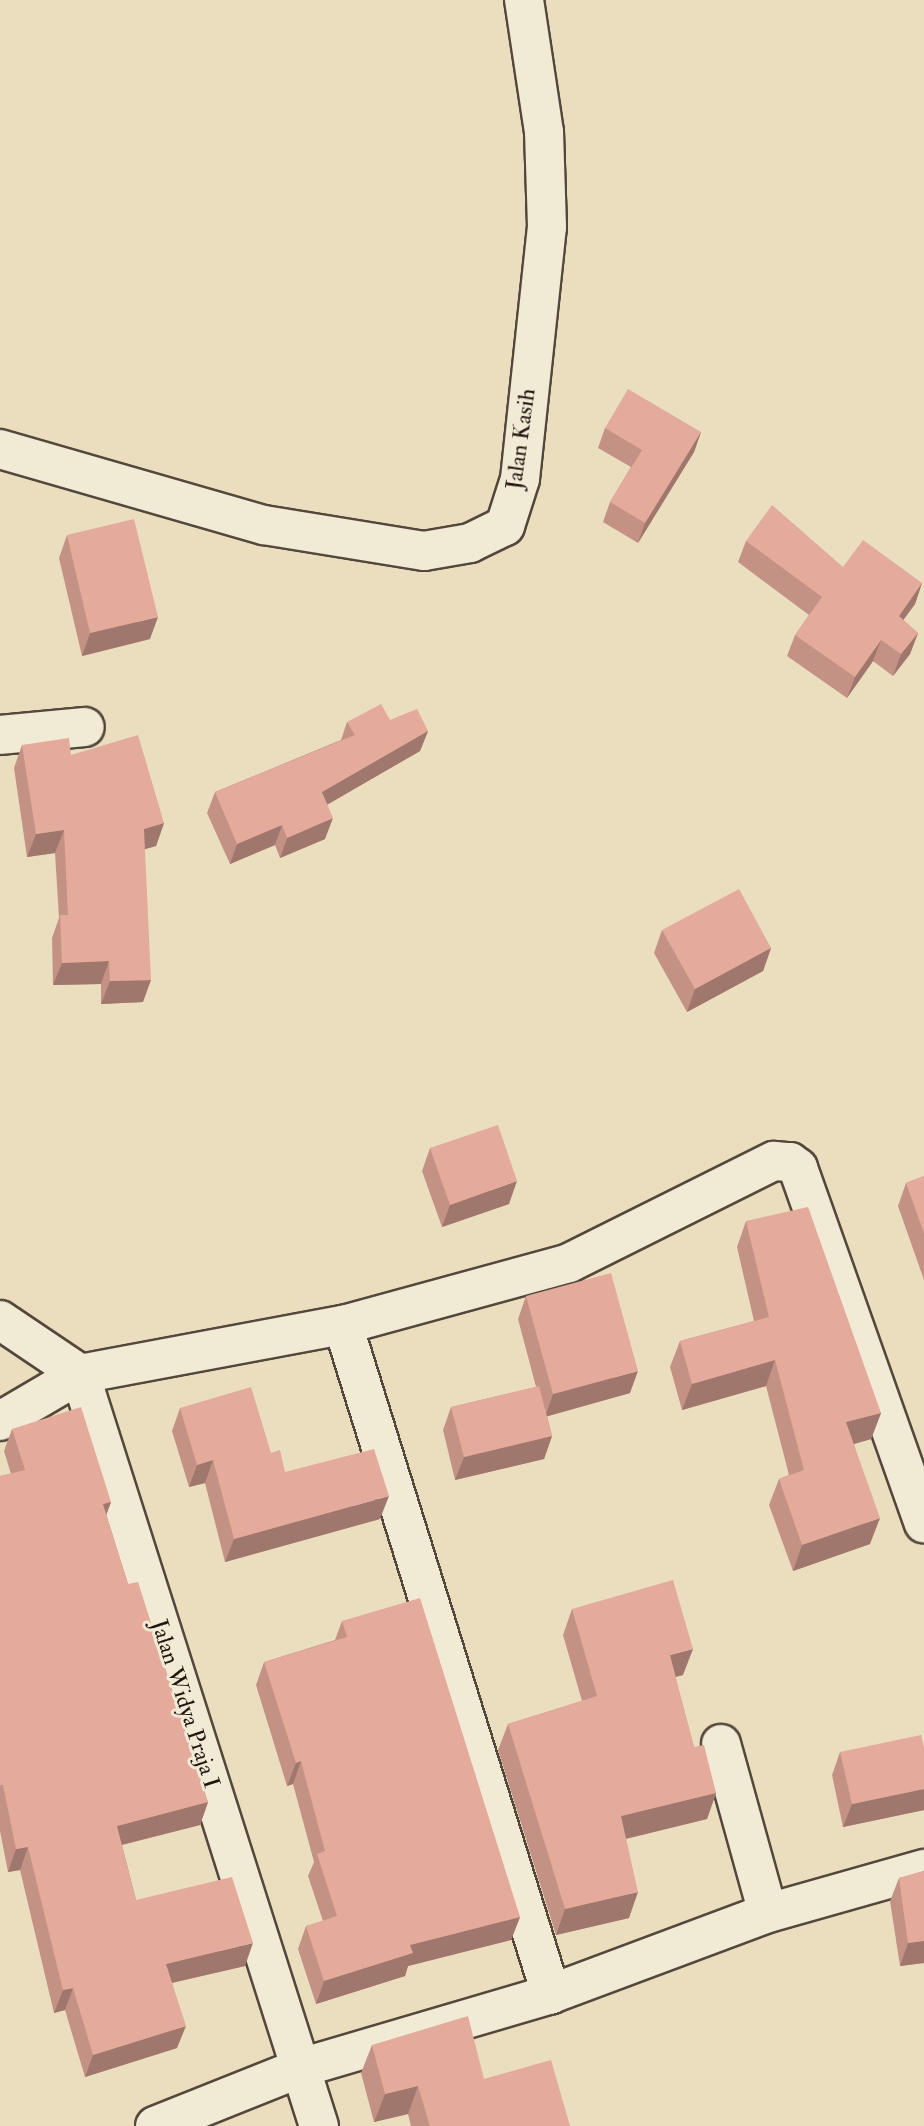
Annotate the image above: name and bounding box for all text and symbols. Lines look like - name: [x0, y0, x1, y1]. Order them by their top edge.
- street label: Jalan Kasih: [500, 387, 542, 491]
- street label: Jalan Widya Praja I: [145, 1616, 225, 1792]

